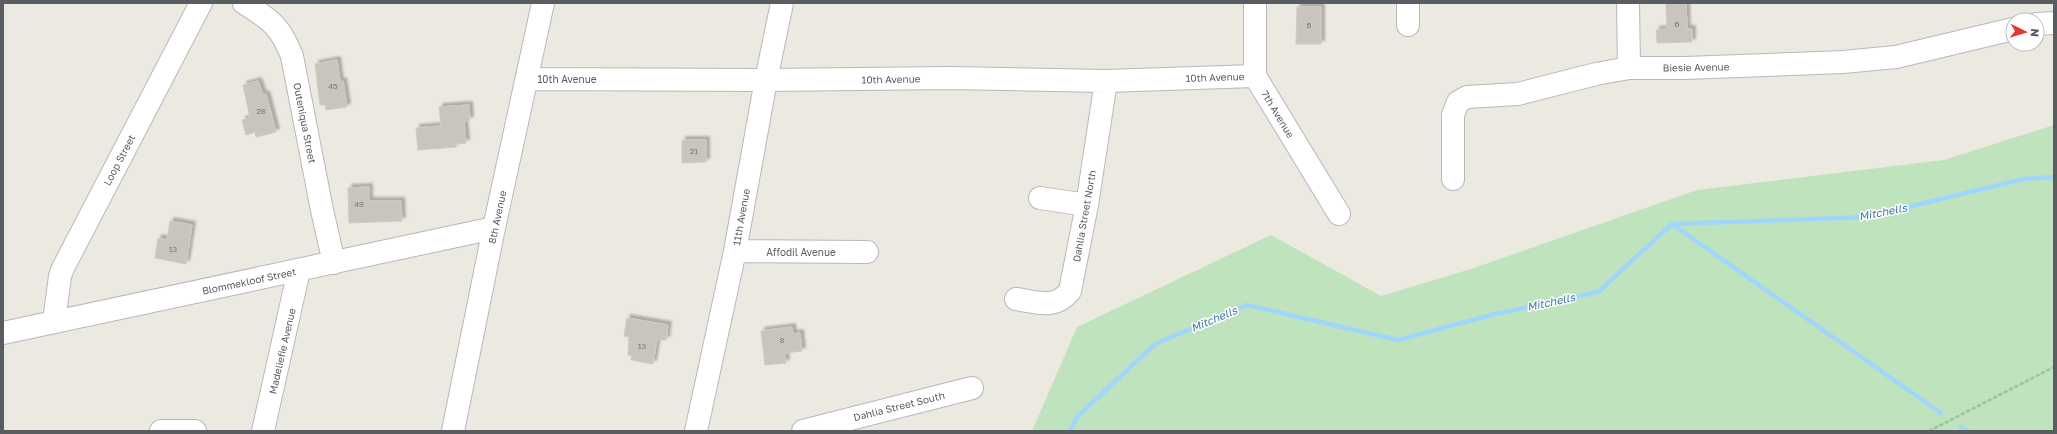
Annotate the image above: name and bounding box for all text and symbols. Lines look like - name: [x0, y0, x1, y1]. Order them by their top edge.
- north arrow: [2005, 12, 2045, 52]
- house number: 6: [1675, 19, 1680, 29]
- house number: 6: [1307, 20, 1312, 30]
- text: N: [2029, 28, 2042, 38]
- street label: Biesie Avenue: [1663, 60, 1730, 74]
- street label: 10th Avenue: [1185, 70, 1245, 84]
- street label: 10th Avenue: [861, 72, 921, 86]
- street label: 10th Avenue: [538, 73, 597, 85]
- house number: 45: [328, 81, 338, 91]
- street label: Outeniqua Street: [291, 82, 319, 164]
- street label: 7th Avenue: [1259, 88, 1297, 140]
- house number: 28: [256, 106, 266, 116]
- street label: Loop Street: [101, 133, 137, 187]
- house number: 21: [690, 146, 698, 156]
- street label: Dahlia Street North: [1070, 169, 1098, 263]
- street label: 11th Avenue: [730, 187, 752, 246]
- street label: 8th Avenue: [486, 189, 509, 245]
- house number: 49: [354, 199, 364, 209]
- water label: Mitchells: [1858, 200, 1909, 223]
- house number: 13: [169, 244, 178, 254]
- street label: Affodil Avenue: [766, 246, 836, 258]
- street label: Blommekloof Street: [201, 265, 297, 297]
- water label: Mitchells: [1526, 290, 1577, 313]
- water label: Mitchells: [1189, 303, 1240, 334]
- street label: Madeliefie Avenue: [266, 307, 298, 395]
- house number: 8: [780, 335, 785, 345]
- house number: 13: [638, 341, 647, 351]
- street label: Dahlia Street South: [852, 389, 946, 423]

